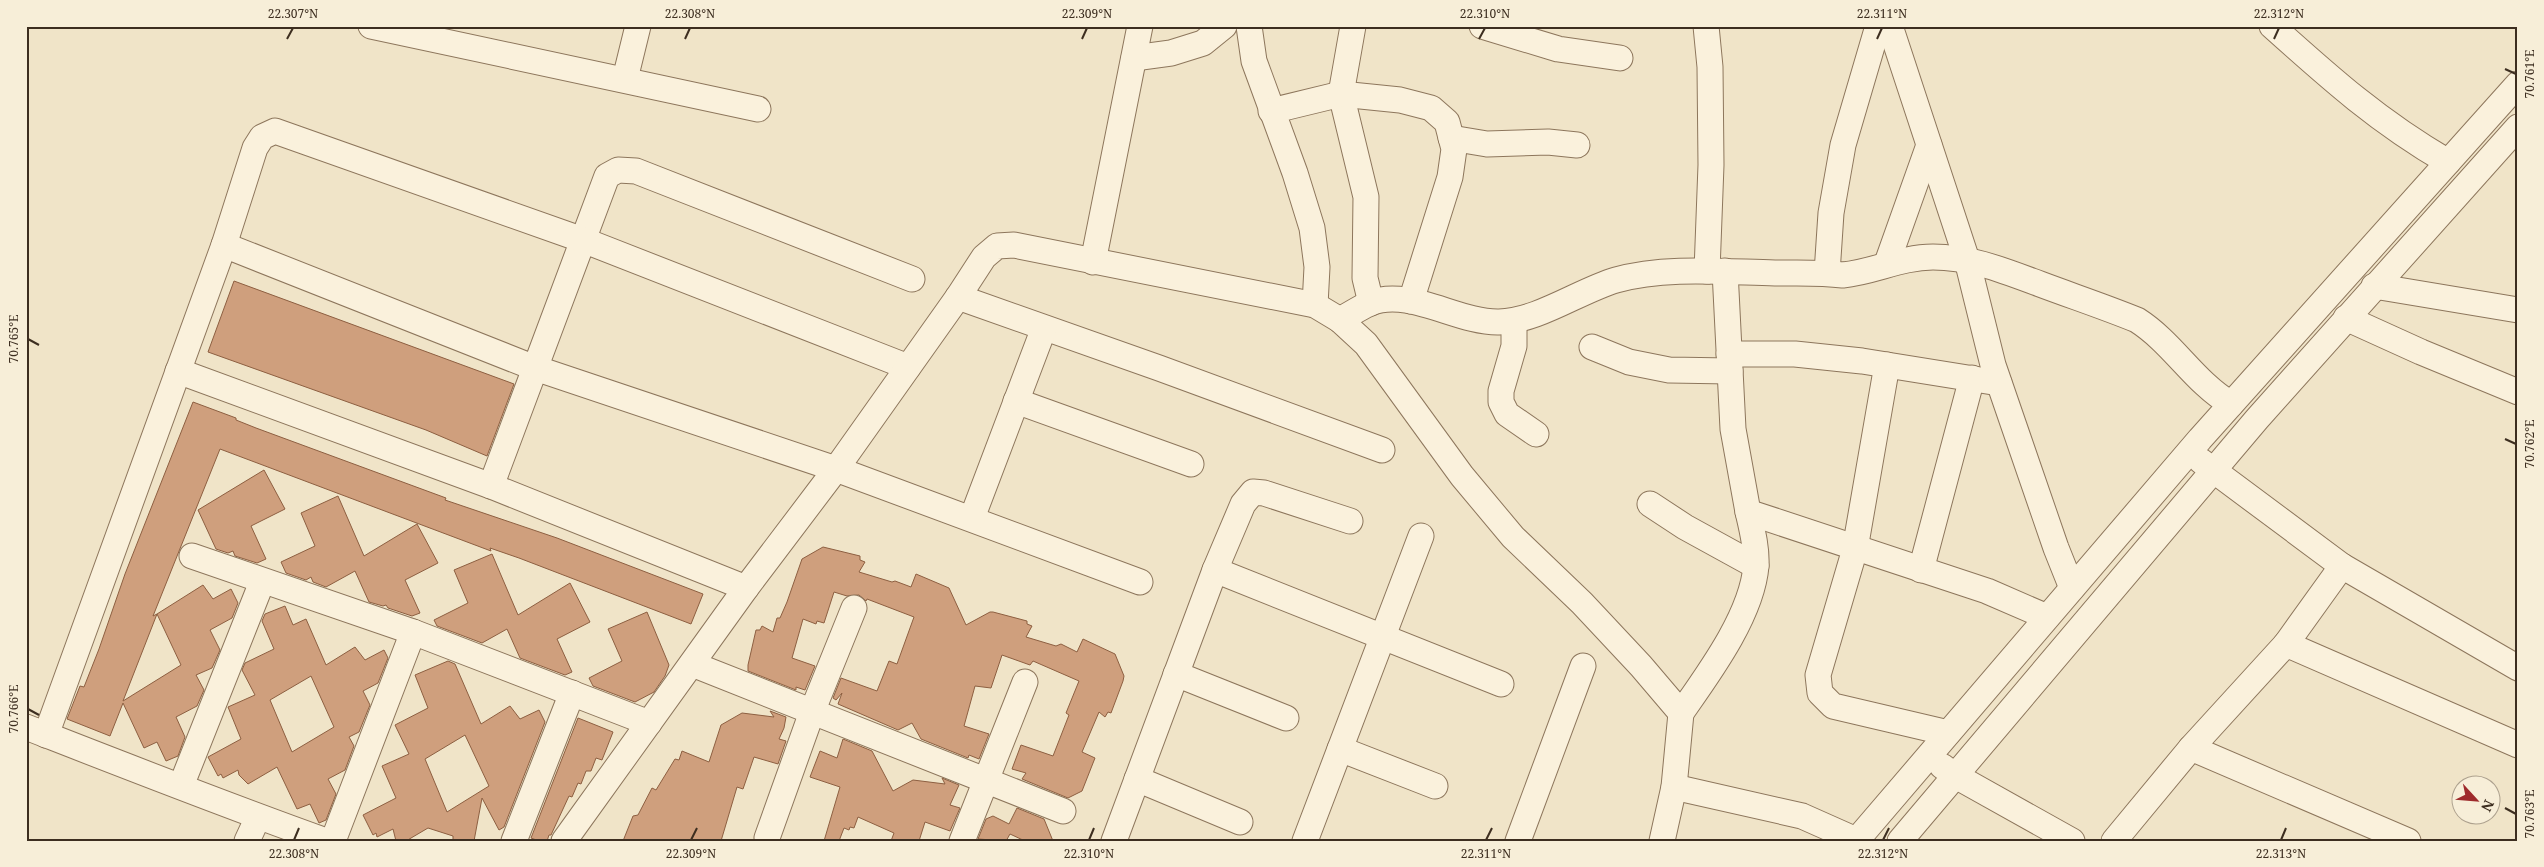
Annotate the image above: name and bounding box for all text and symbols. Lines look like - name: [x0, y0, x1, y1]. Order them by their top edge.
- text: 22.307°N: [268, 5, 318, 22]
- text: 22.308°N: [665, 5, 715, 22]
- text: 22.309°N: [1062, 5, 1112, 22]
- text: 22.310°N: [1460, 5, 1510, 22]
- text: 22.311°N: [1857, 5, 1907, 22]
- text: 22.312°N: [2254, 5, 2304, 22]
- text: 70.761°E: [2521, 50, 2538, 98]
- text: 70.765°E: [5, 315, 22, 363]
- text: 70.762°E: [2521, 420, 2538, 468]
- text: 70.766°E: [5, 685, 22, 733]
- north arrow: [2452, 774, 2502, 824]
- text: 70.763°E: [2521, 790, 2538, 838]
- text: N: [2477, 797, 2499, 815]
- text: 22.308°N: [269, 845, 319, 862]
- text: 22.309°N: [666, 845, 716, 862]
- text: 22.310°N: [1064, 845, 1114, 862]
- text: 22.311°N: [1461, 845, 1511, 862]
- text: 22.312°N: [1858, 845, 1908, 862]
- text: 22.313°N: [2256, 845, 2306, 862]

